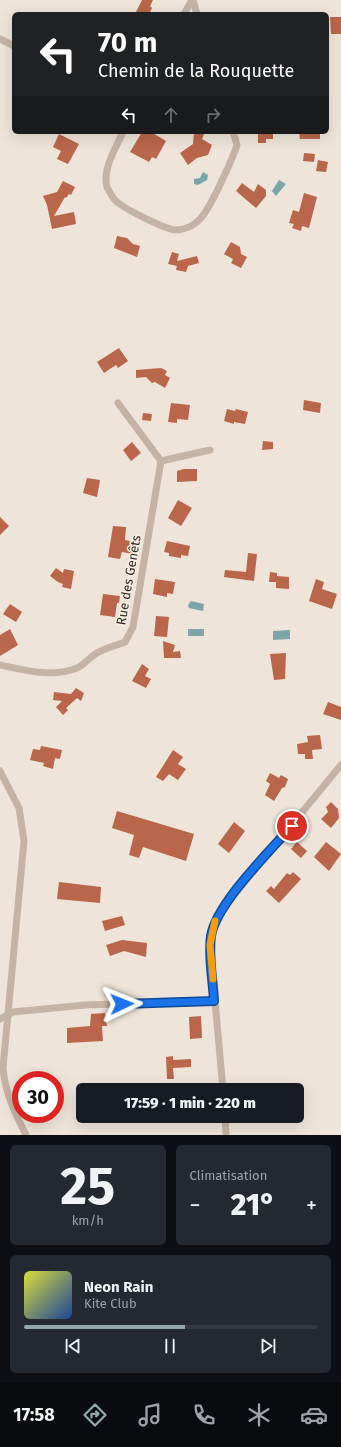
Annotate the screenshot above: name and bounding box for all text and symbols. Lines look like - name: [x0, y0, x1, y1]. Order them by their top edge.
- text: 70 m: [98, 26, 157, 59]
- icon: left: [32, 28, 84, 80]
- text: Chemin de la Rouquette: [98, 60, 294, 82]
- icon: left: [118, 104, 140, 126]
- icon: ahead: [160, 104, 182, 126]
- icon: right: [202, 104, 224, 126]
- street label: Rue des Genêts: [113, 534, 144, 626]
- pin: [275, 809, 309, 843]
- icon: arrive: [281, 815, 303, 837]
- position arrow: [101, 983, 143, 1025]
- speed limit sign: 30: [12, 1071, 64, 1123]
- text: 17:59 · 1 min · 220 m: [124, 1094, 256, 1112]
- text: 25: [60, 1155, 115, 1218]
- text: Climatisation: [190, 1168, 267, 1183]
- text: 21°: [231, 1187, 276, 1223]
- text: −: [190, 1192, 201, 1219]
- text: +: [306, 1192, 317, 1219]
- text: km/h: [72, 1213, 104, 1228]
- text: Neon Rain: [84, 1278, 153, 1296]
- text: Kite Club: [84, 1296, 137, 1311]
- icon: previous: [62, 1335, 84, 1357]
- icon: pause: [159, 1335, 181, 1357]
- icon: next: [257, 1335, 279, 1357]
- icon: directions: [81, 1401, 109, 1429]
- icon: music: [136, 1401, 164, 1429]
- icon: phone: [190, 1401, 218, 1429]
- icon: climate: [245, 1401, 273, 1429]
- icon: car: [300, 1401, 328, 1429]
- text: 17:58: [13, 1404, 55, 1426]

